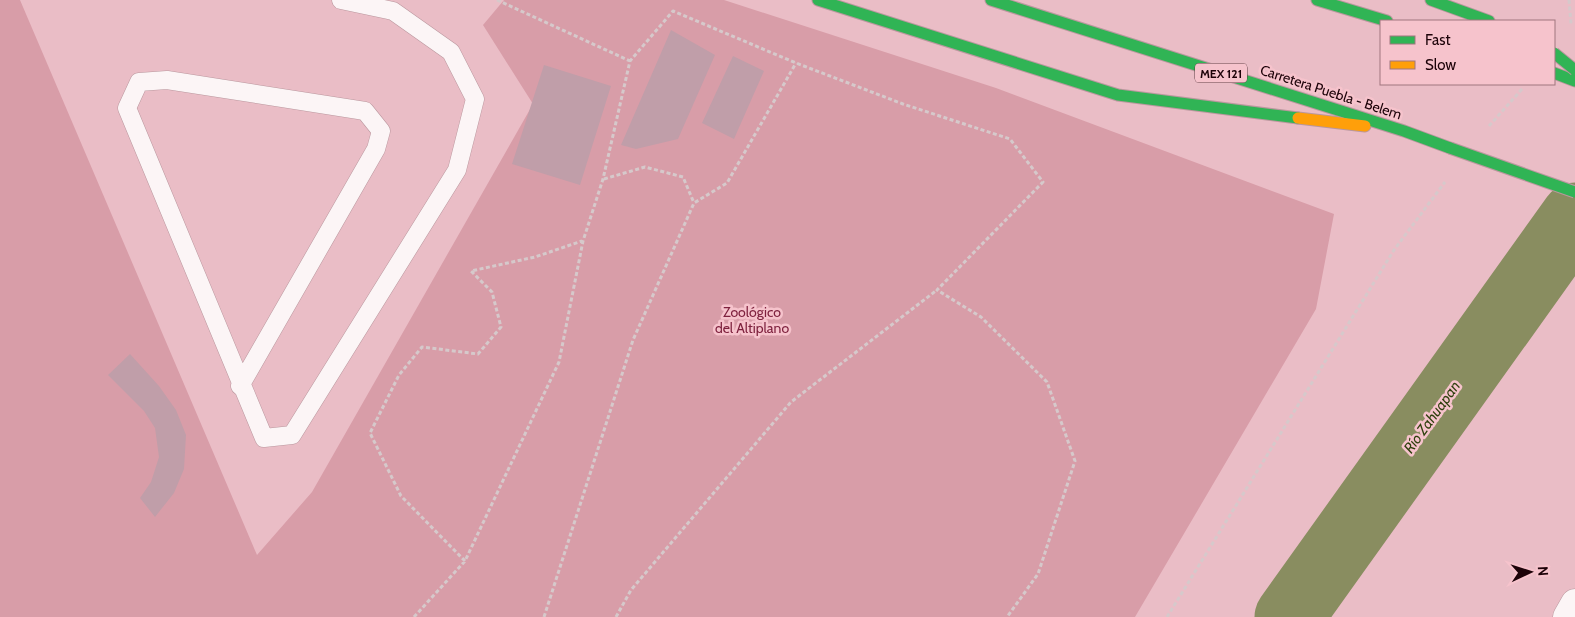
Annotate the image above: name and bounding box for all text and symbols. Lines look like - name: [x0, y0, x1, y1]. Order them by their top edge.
- legend: [1380, 20, 1555, 85]
- text: Fast: [1425, 31, 1450, 49]
- text: Slow: [1425, 56, 1456, 74]
- street label: Carretera Puebla - Belem: [1258, 61, 1404, 123]
- road number: MEX 121: [1195, 64, 1247, 82]
- park label: Zoológico del Altiplano: [715, 303, 789, 337]
- water label: Río Zahuapan: [1400, 378, 1464, 456]
- north arrow: [1505, 547, 1555, 597]
- text: N: [1534, 566, 1552, 577]

